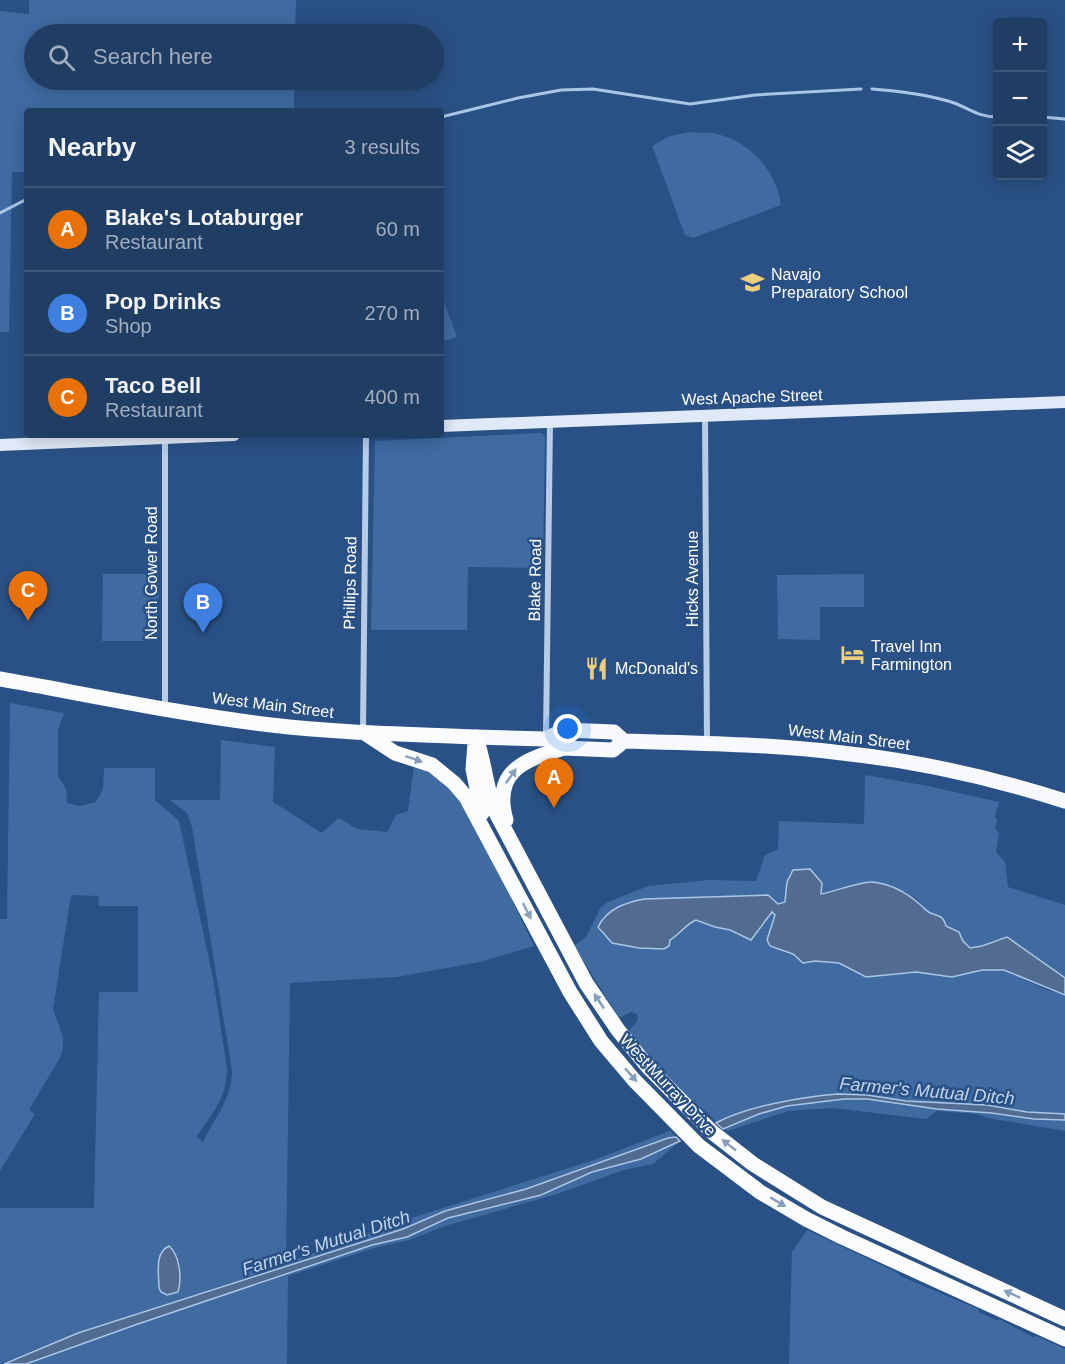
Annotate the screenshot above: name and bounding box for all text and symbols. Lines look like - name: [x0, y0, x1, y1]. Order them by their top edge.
- map controls: [993, 18, 1047, 180]
- button: +: [993, 18, 1047, 72]
- search box: [24, 24, 444, 90]
- icon: search: [45, 41, 78, 74]
- text: Search here: [93, 44, 213, 69]
- button: −: [993, 72, 1047, 126]
- button: layers: [993, 126, 1047, 180]
- text: Nearby: [48, 132, 136, 162]
- text: 3 results: [344, 136, 420, 158]
- text: Blake's Lotaburger: [105, 205, 303, 230]
- text: A: [60, 218, 75, 240]
- text: 60 m: [376, 218, 420, 240]
- text: Restaurant: [105, 231, 203, 253]
- place label: Navajo Preparatory School: [771, 266, 908, 301]
- school or university icon: Navajo Preparatory School: [740, 270, 766, 296]
- text: Pop Drinks: [105, 289, 221, 314]
- text: B: [60, 302, 75, 324]
- text: 270 m: [364, 302, 420, 324]
- text: Shop: [105, 315, 152, 337]
- text: Taco Bell: [105, 373, 201, 398]
- text: C: [60, 386, 75, 408]
- text: 400 m: [364, 386, 420, 408]
- street label: West Apache Street: [681, 386, 823, 408]
- text: Restaurant: [105, 399, 203, 421]
- street label: North Gower Road: [143, 506, 160, 640]
- street label: Hicks Avenue: [684, 531, 701, 627]
- street label: Phillips Road: [341, 536, 359, 630]
- street label: Blake Road: [526, 538, 544, 622]
- pin: C: [9, 572, 48, 621]
- pin: B: [184, 584, 222, 633]
- place label: Travel Inn Farmington: [871, 638, 952, 673]
- hotel icon: Travel Inn Farmington: [840, 642, 866, 668]
- restaurant icon: McDonald's: [584, 655, 610, 681]
- place label: McDonald's: [615, 660, 698, 677]
- street label: West Main Street: [211, 689, 335, 721]
- your location: [553, 714, 582, 743]
- street label: West Main Street: [787, 721, 911, 753]
- one-way arrow: [405, 755, 423, 764]
- pin: A: [534, 758, 574, 808]
- one-way arrow: [505, 769, 517, 785]
- one-way arrow: [522, 903, 532, 920]
- one-way arrow: [594, 993, 605, 1009]
- street label: West Murray Drive: [617, 1031, 719, 1139]
- one-way arrow: [624, 1068, 637, 1083]
- water label: Farmer's Mutual Ditch: [839, 1073, 1015, 1109]
- one-way arrow: [721, 1140, 736, 1152]
- one-way arrow: [770, 1197, 787, 1207]
- water label: Farmer's Mutual Ditch: [239, 1206, 413, 1280]
- one-way arrow: [1004, 1289, 1021, 1298]

